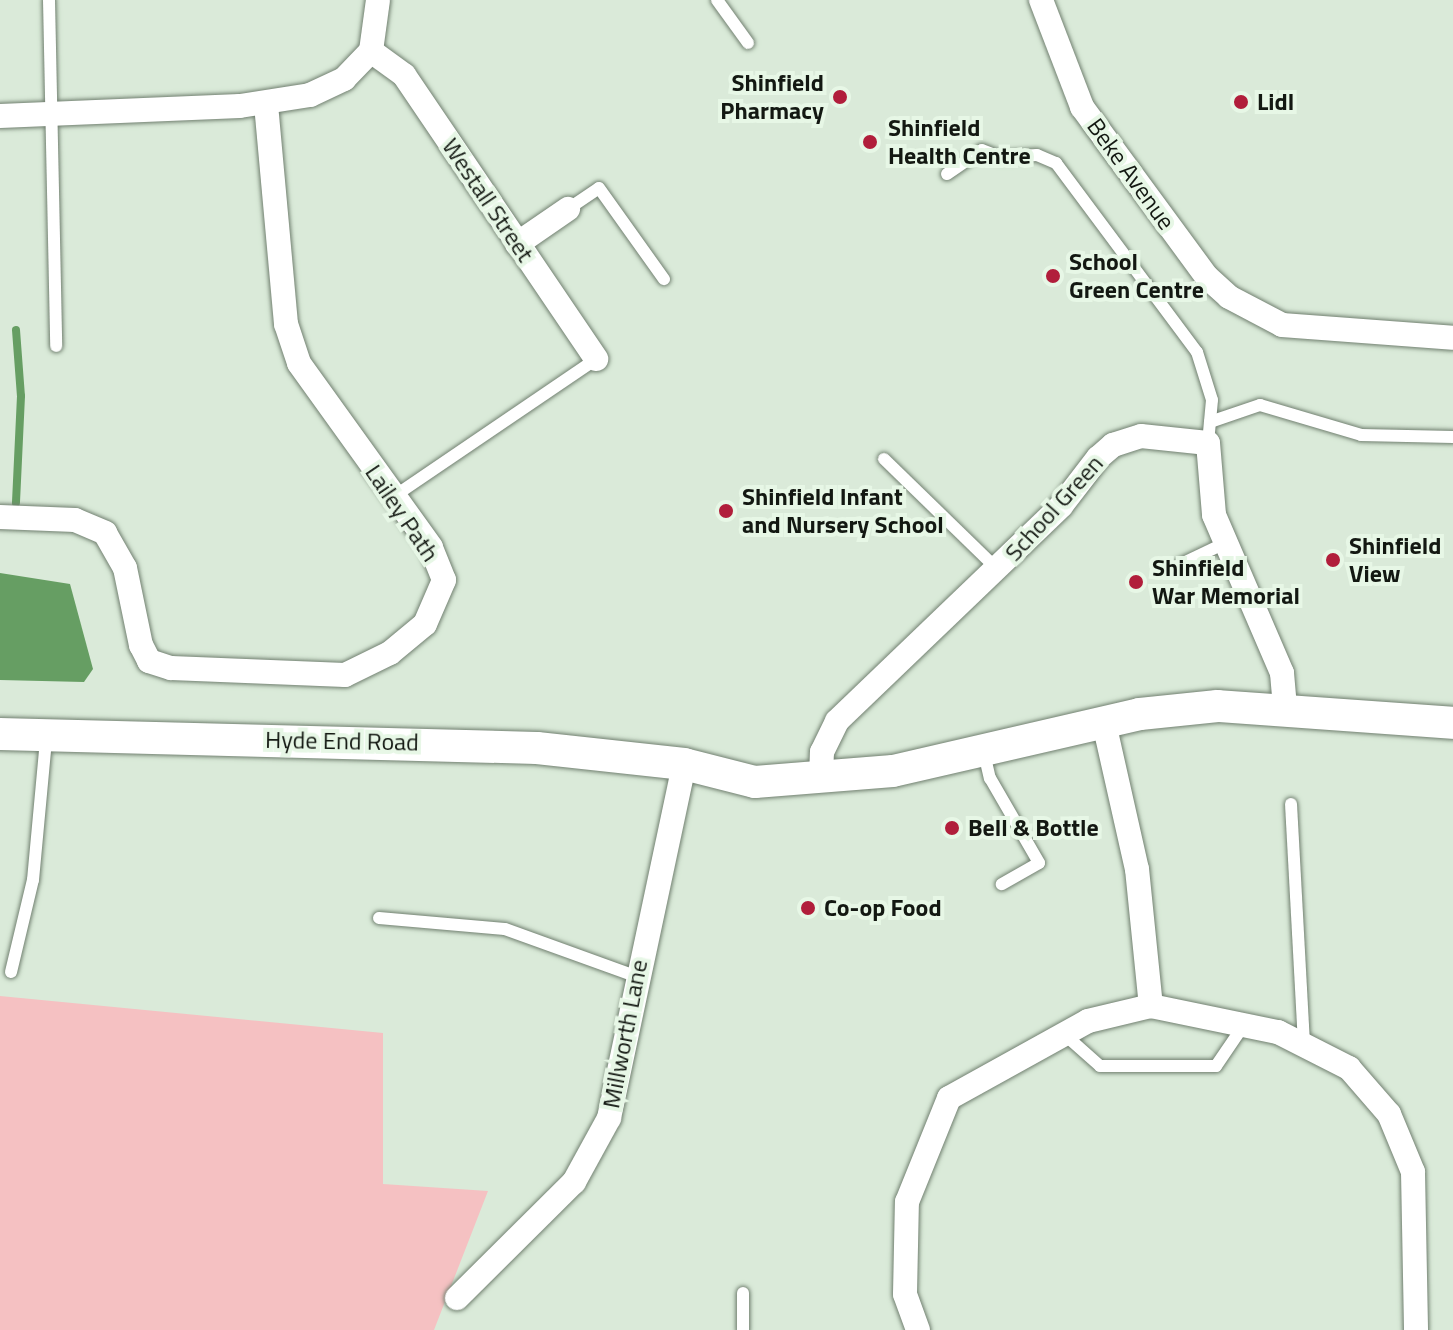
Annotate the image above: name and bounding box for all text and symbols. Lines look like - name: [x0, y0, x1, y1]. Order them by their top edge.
- place label: Shinfield Pharmacy: [720, 69, 824, 125]
- marker: Shinfield Pharmacy: [831, 88, 849, 106]
- place label: Lidl: [1257, 88, 1294, 116]
- marker: Lidl: [1232, 93, 1250, 111]
- street label: Beke Avenue: [1081, 113, 1181, 235]
- place label: Shinfield Health Centre: [888, 114, 1031, 170]
- marker: Shinfield Health Centre: [859, 131, 881, 153]
- street label: Westall Street: [436, 133, 540, 267]
- place label: School Green Centre: [1069, 248, 1204, 304]
- marker: School Green Centre: [1044, 267, 1062, 285]
- street label: School Green: [999, 449, 1109, 567]
- street label: Lailey Path: [359, 459, 445, 567]
- place label: Shinfield Infant and Nursery School: [742, 483, 944, 539]
- marker: Shinfield Infant and Nursery School: [717, 502, 735, 520]
- place label: Shinfield View: [1349, 532, 1441, 588]
- marker: Shinfield View: [1324, 551, 1342, 569]
- place label: Shinfield War Memorial: [1152, 554, 1300, 610]
- marker: Shinfield War Memorial: [1127, 573, 1145, 591]
- street label: Hyde End Road: [265, 725, 419, 757]
- place label: Bell & Bottle: [968, 814, 1099, 842]
- marker: Bell & Bottle: [943, 819, 961, 837]
- place label: Co-op Food: [824, 894, 942, 922]
- marker: Co-op Food: [799, 899, 817, 917]
- street label: Millworth Lane: [596, 957, 654, 1111]

